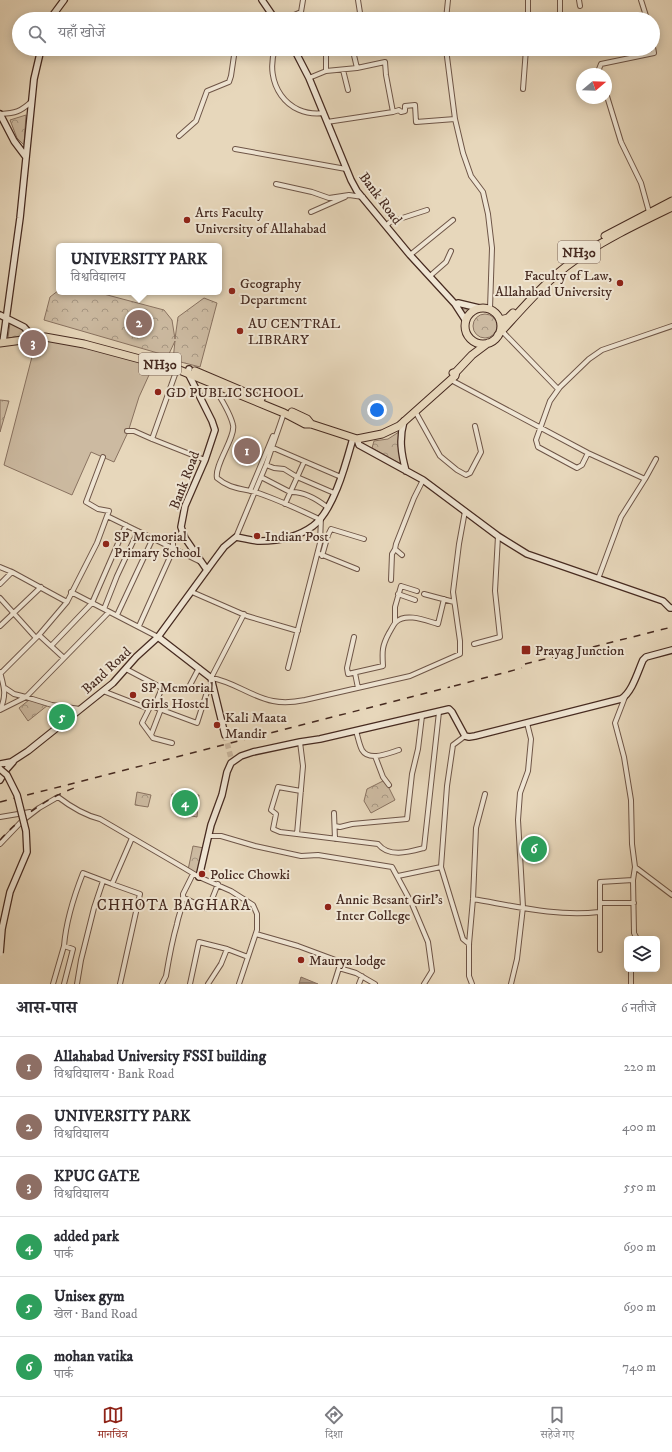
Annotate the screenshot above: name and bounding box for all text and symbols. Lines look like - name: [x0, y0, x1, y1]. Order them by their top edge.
- search box: [12, 12, 660, 56]
- icon: search: [26, 23, 48, 45]
- text: यहाँ खोजें: [58, 23, 105, 42]
- north arrow: [576, 68, 612, 104]
- street label: Bank Road: [355, 169, 406, 228]
- place label: Arts Faculty University of Allahabad: [195, 204, 326, 238]
- marker: Arts Faculty University of Allahabad: [182, 215, 192, 225]
- road number: NH30: [558, 241, 600, 263]
- popup: [56, 243, 222, 295]
- text: UNIVERSITY PARK: [71, 250, 207, 269]
- place label: Faculty of Law, Allahabad University: [495, 267, 612, 301]
- text: विश्वविद्यालय: [71, 269, 125, 285]
- place label: Geography Department: [240, 275, 307, 309]
- marker: Faculty of Law, Allahabad University: [615, 278, 625, 288]
- marker: Geography Department: [227, 286, 237, 296]
- pin: 2: [126, 308, 152, 338]
- place label: AU CENTRAL LIBRARY: [248, 315, 340, 349]
- marker: AU CENTRAL LIBRARY: [235, 326, 245, 336]
- pin: 3: [20, 328, 46, 358]
- road number: NH30: [139, 353, 181, 375]
- place label: GD PUBLIC SCHOOL: [166, 384, 303, 402]
- marker: GD PUBLIC SCHOOL: [153, 387, 163, 397]
- your location: [367, 400, 387, 420]
- pin: 1: [234, 436, 260, 466]
- street label: Bank Road: [166, 449, 204, 512]
- place label: SP Memorial Primary School: [114, 528, 201, 562]
- place label: Indian Post: [265, 528, 329, 546]
- marker: Indian Post: [252, 531, 262, 541]
- marker: SP Memorial Primary School: [101, 539, 111, 549]
- place label: Prayag Junction: [535, 642, 625, 660]
- street label: Band Road: [78, 643, 135, 698]
- marker: Prayag Junction: [520, 644, 532, 656]
- place label: SP Memorial Girls Hostel: [141, 679, 215, 713]
- marker: SP Memorial Girls Hostel: [128, 690, 138, 700]
- pin: 5: [49, 702, 75, 732]
- place label: Kali Maata Mandir: [225, 709, 287, 743]
- marker: Kali Maata Mandir: [212, 720, 222, 730]
- pin: 4: [172, 788, 198, 818]
- pin: 6: [521, 834, 547, 864]
- place label: Police Chowki: [210, 866, 290, 884]
- marker: Police Chowki: [197, 869, 207, 879]
- place label: Annie Besant Girl's Inter College: [336, 891, 443, 925]
- district label: CHHOTA BAGHARA: [97, 896, 251, 915]
- marker: Annie Besant Girl's Inter College: [323, 902, 333, 912]
- map controls: [624, 936, 660, 972]
- button: layers: [624, 936, 660, 972]
- place label: Maurya lodge: [309, 952, 386, 970]
- marker: Maurya lodge: [296, 955, 306, 965]
- text: आस-पास: [16, 997, 77, 1019]
- text: 6 नतीजे: [621, 1000, 656, 1016]
- text: Allahabad University FSSI building: [54, 1047, 266, 1066]
- text: 1: [27, 1059, 31, 1075]
- text: 220 m: [624, 1059, 656, 1075]
- text: विश्वविद्यालय · Bank Road: [54, 1066, 174, 1082]
- text: UNIVERSITY PARK: [54, 1107, 191, 1126]
- text: 2: [26, 1119, 32, 1135]
- text: 400 m: [622, 1119, 656, 1135]
- text: विश्वविद्यालय: [54, 1126, 109, 1142]
- text: KPUC GATE: [54, 1167, 140, 1186]
- text: 3: [27, 1179, 31, 1195]
- text: 550 m: [624, 1179, 656, 1195]
- text: विश्वविद्यालय: [54, 1186, 109, 1202]
- text: added park: [54, 1227, 119, 1246]
- text: 4: [25, 1239, 33, 1255]
- text: 690 m: [623, 1239, 656, 1255]
- text: पार्क: [54, 1246, 73, 1262]
- text: Unisex gym: [54, 1287, 125, 1306]
- text: 5: [26, 1299, 32, 1315]
- text: 690 m: [623, 1299, 656, 1315]
- text: खेल · Band Road: [54, 1306, 138, 1322]
- text: mohan vatika: [54, 1347, 133, 1366]
- text: 6: [26, 1359, 32, 1375]
- text: 740 m: [622, 1359, 656, 1375]
- text: पार्क: [54, 1366, 73, 1382]
- tab: मानचित्र: [98, 1404, 128, 1445]
- tab: दिशा: [323, 1404, 345, 1445]
- tab: सहेजे गए: [541, 1404, 574, 1445]

